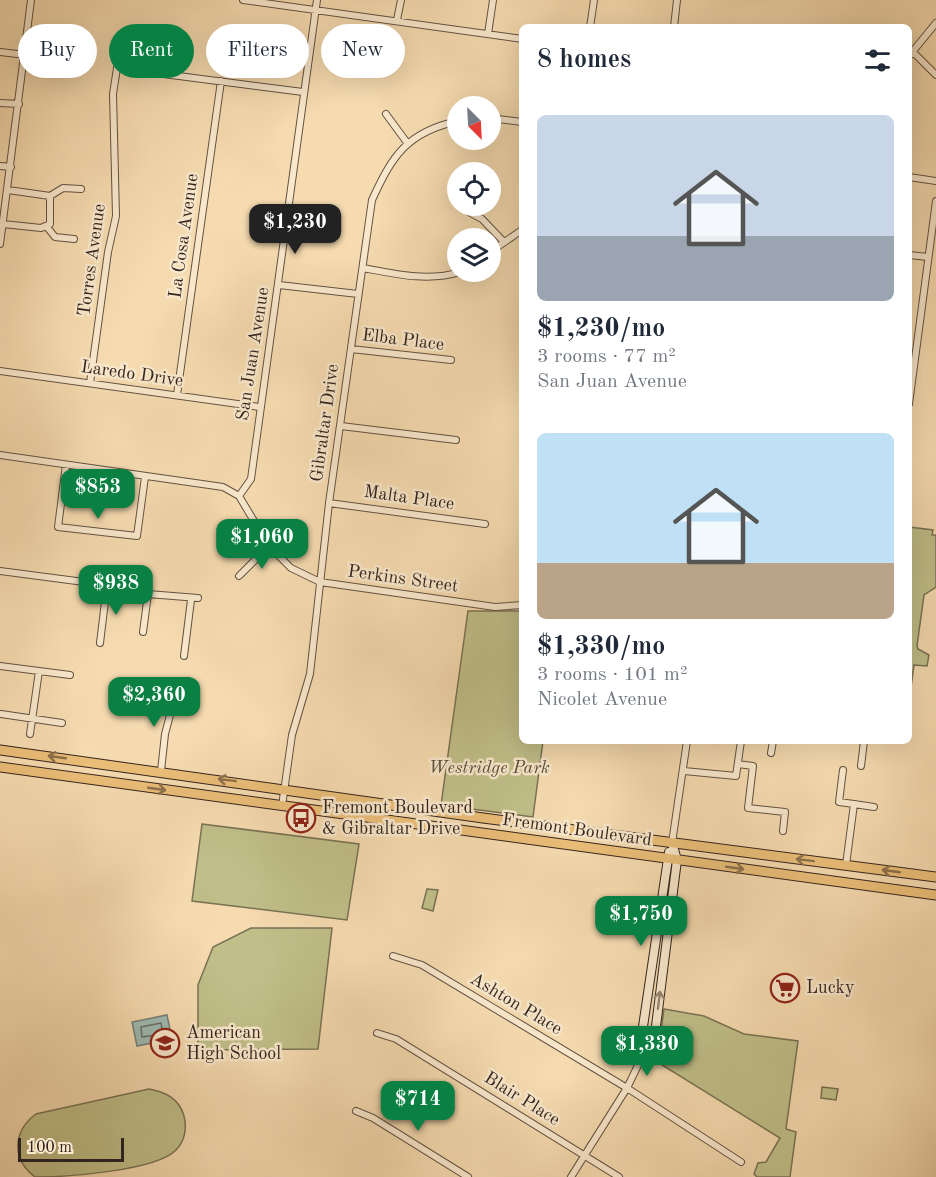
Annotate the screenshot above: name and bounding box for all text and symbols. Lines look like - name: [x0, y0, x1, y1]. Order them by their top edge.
- chip: Buy: [18, 24, 97, 78]
- chip: Rent: [109, 24, 194, 78]
- chip: Filters: [206, 24, 309, 78]
- chip: New: [321, 24, 405, 78]
- icon: filters: [861, 44, 894, 77]
- text: 8 homes: [537, 47, 631, 73]
- north arrow: [447, 96, 501, 150]
- map controls: [447, 96, 501, 282]
- icon: home: [662, 154, 770, 262]
- button: locate: [447, 162, 501, 216]
- street label: La Cosa Avenue: [166, 172, 202, 300]
- street label: Torres Avenue: [75, 202, 109, 318]
- pin: $1,230: [246, 204, 344, 255]
- text: $1,230: [263, 213, 327, 233]
- button: layers: [447, 228, 501, 282]
- street label: San Juan Avenue: [234, 286, 272, 422]
- text: $1,230/mo: [537, 316, 665, 342]
- street label: Elba Place: [361, 326, 445, 354]
- text: 3 rooms · 77 m²: [537, 347, 676, 367]
- street label: Laredo Drive: [80, 358, 184, 390]
- street label: Gibraltar Drive: [308, 363, 342, 483]
- text: San Juan Avenue: [537, 372, 687, 392]
- pin: $853: [62, 469, 134, 520]
- icon: home: [662, 472, 770, 580]
- text: $853: [75, 478, 121, 498]
- street label: Malta Place: [363, 483, 455, 513]
- pin: $1,060: [213, 519, 311, 570]
- text: $1,060: [230, 528, 294, 548]
- street label: Perkins Street: [347, 562, 459, 596]
- pin: $938: [80, 565, 152, 616]
- text: $938: [93, 574, 139, 594]
- text: $1,330/mo: [537, 634, 665, 660]
- text: 3 rooms · 101 m²: [537, 665, 687, 685]
- pin: $2,360: [105, 677, 203, 728]
- text: $2,360: [122, 686, 186, 706]
- text: Nicolet Avenue: [537, 690, 667, 710]
- one-way arrow: [47, 752, 67, 763]
- park label: Westridge Park: [428, 759, 550, 777]
- one-way arrow: [217, 774, 237, 785]
- one-way arrow: [147, 783, 167, 794]
- place label: Fremont Boulevard & Gibraltar Drive: [322, 799, 473, 838]
- bus stop icon: Fremont Boulevard & Gibraltar Drive: [285, 802, 317, 834]
- street label: Fremont Boulevard: [501, 811, 653, 849]
- one-way arrow: [796, 854, 816, 865]
- one-way arrow: [725, 863, 745, 874]
- one-way arrow: [882, 866, 902, 877]
- pin: $1,750: [592, 896, 690, 947]
- text: $1,750: [609, 905, 673, 925]
- street label: Ashton Place: [467, 970, 565, 1038]
- supermarket icon: Lucky: [769, 972, 801, 1004]
- place label: Lucky: [806, 979, 855, 997]
- one-way arrow: [654, 991, 665, 1010]
- place label: American High School: [186, 1024, 281, 1063]
- pin: $1,330: [598, 1026, 696, 1077]
- school or university icon: American High School: [149, 1027, 181, 1059]
- text: $1,330: [615, 1035, 679, 1055]
- street label: Blair Place: [481, 1069, 563, 1129]
- pin: $714: [382, 1081, 454, 1132]
- text: $714: [395, 1090, 441, 1110]
- scale bar: [18, 1135, 124, 1162]
- text: 100 m: [27, 1140, 72, 1156]

